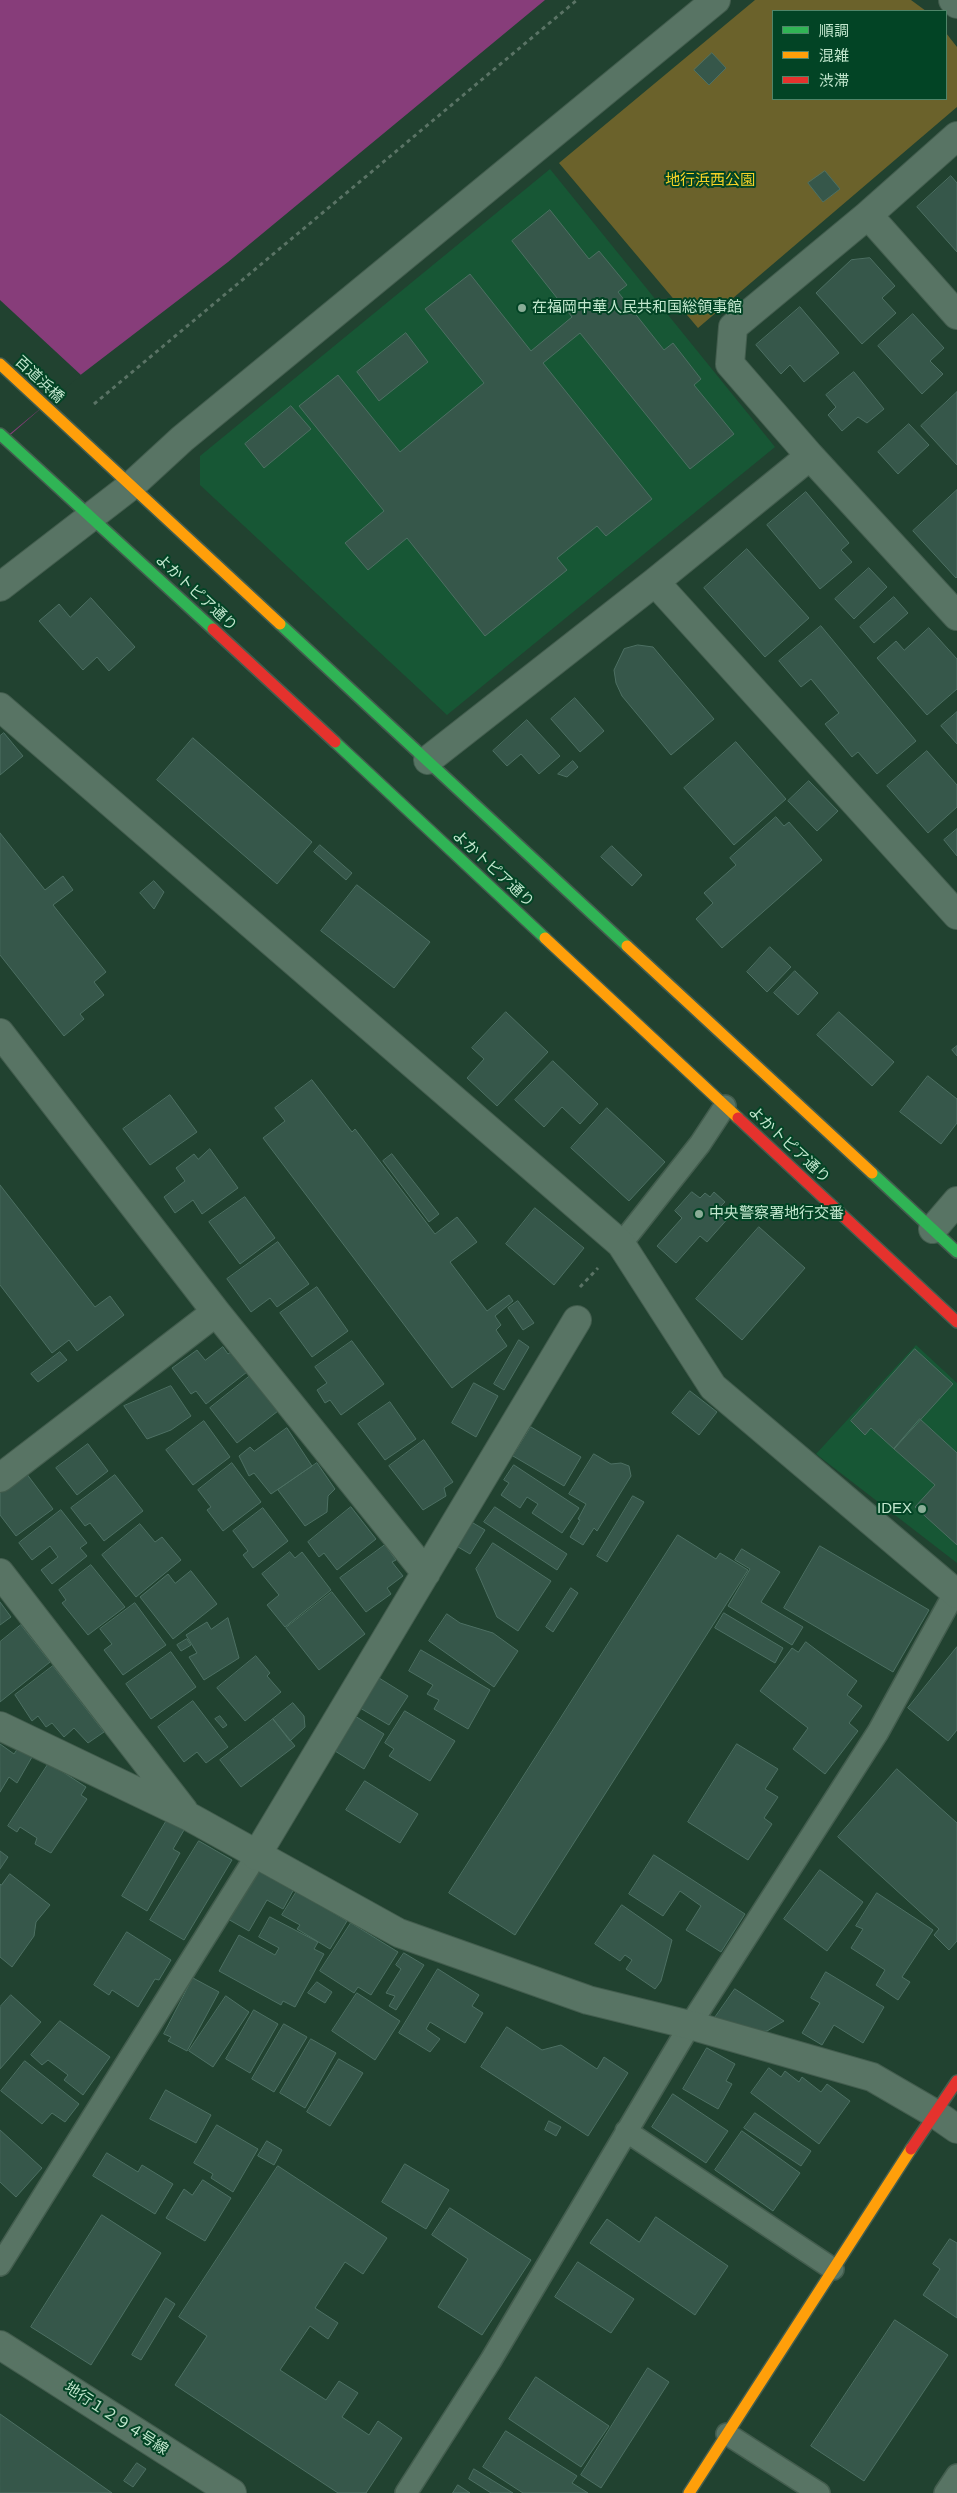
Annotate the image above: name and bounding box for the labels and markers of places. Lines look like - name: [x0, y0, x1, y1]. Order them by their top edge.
- place label: 在福岡中華人民共和国総領事館: [532, 299, 742, 317]
- marker: 在福岡中華人民共和国総領事館: [516, 302, 528, 314]
- place label: 中央警察署地行交番: [709, 1205, 844, 1223]
- marker: 中央警察署地行交番: [693, 1208, 705, 1220]
- place label: IDEX: [877, 1500, 912, 1518]
- marker: IDEX: [916, 1503, 928, 1515]

